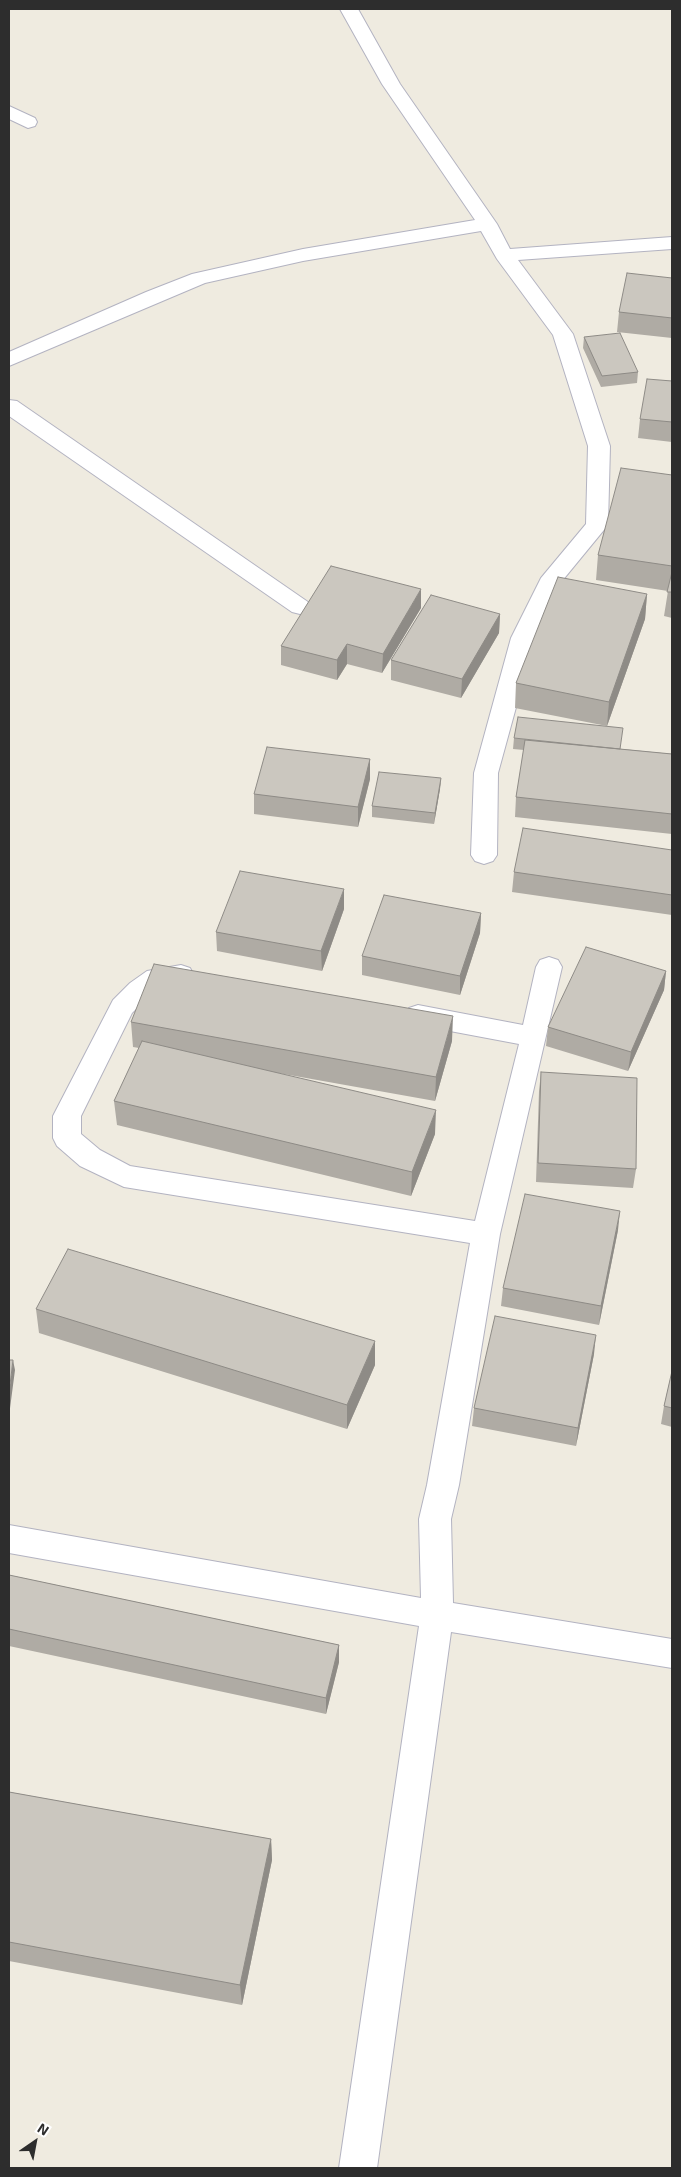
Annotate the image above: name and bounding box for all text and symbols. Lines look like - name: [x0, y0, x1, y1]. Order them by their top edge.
- north arrow: [10, 2117, 60, 2167]
- text: N: [35, 2119, 52, 2139]

